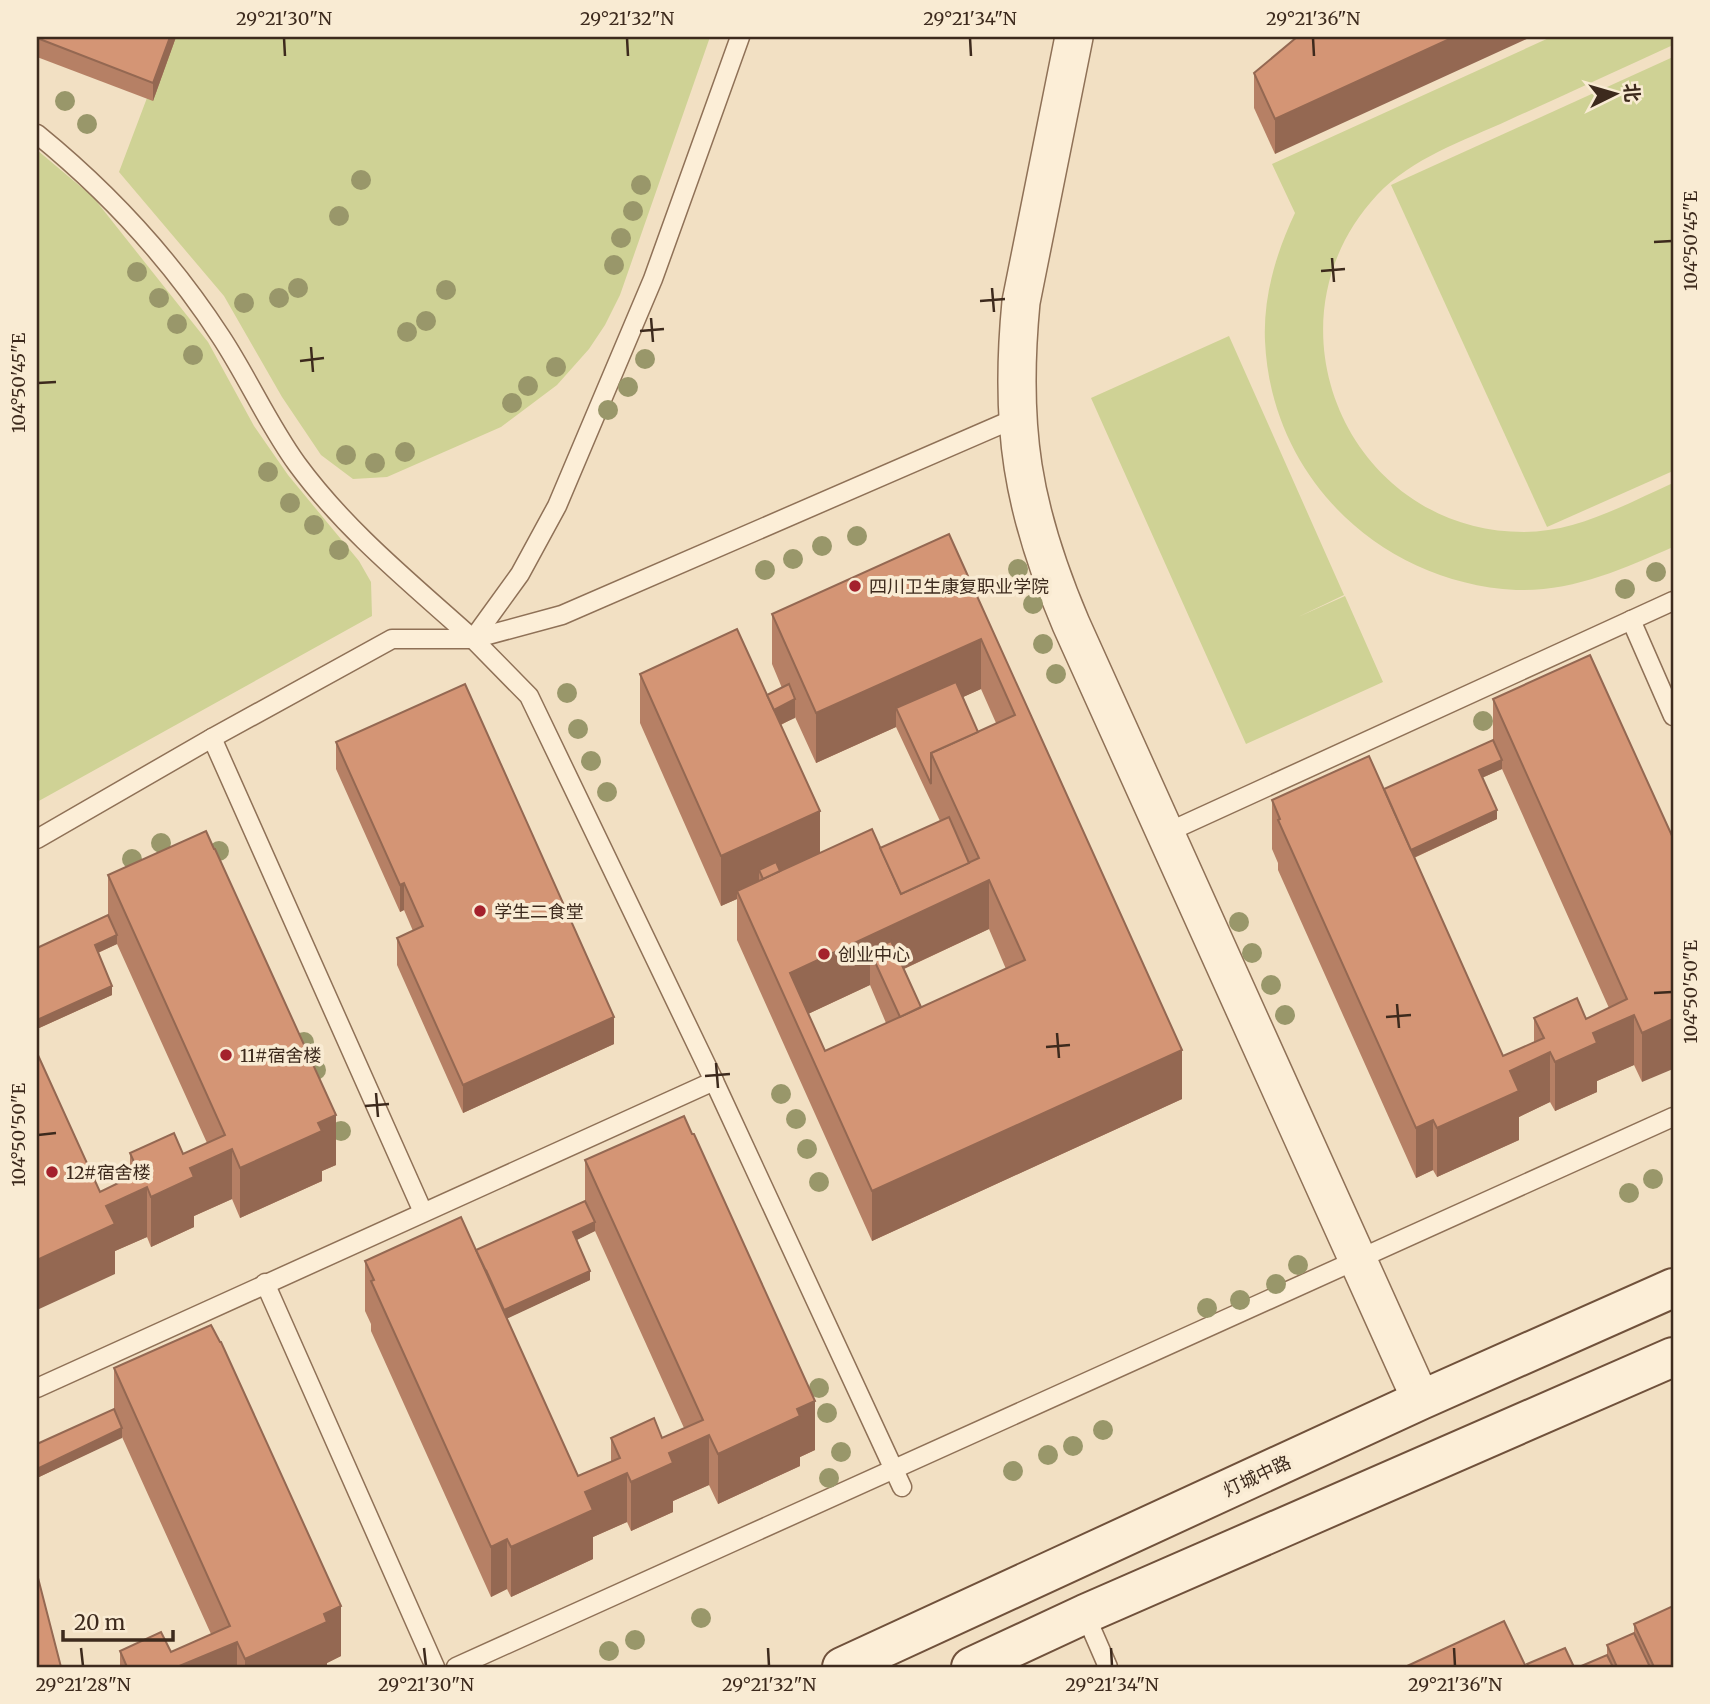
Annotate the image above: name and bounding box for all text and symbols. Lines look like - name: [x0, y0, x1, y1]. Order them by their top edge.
- text: 29°21'30"N: [236, 7, 332, 30]
- text: 29°21'32"N: [580, 7, 674, 30]
- text: 29°21'34"N: [923, 7, 1017, 30]
- text: 29°21'36"N: [1266, 7, 1360, 30]
- north arrow: [1580, 60, 1650, 130]
- text: 北: [1619, 82, 1645, 103]
- text: 104°50'45"E: [1679, 190, 1702, 291]
- text: 104°50'45"E: [7, 332, 30, 433]
- place label: 四川卫生康复职业学院: [869, 575, 1049, 598]
- marker: 四川卫生康复职业学院: [847, 578, 863, 594]
- place label: 学生二食堂: [494, 900, 584, 923]
- marker: 学生二食堂: [472, 903, 488, 919]
- text: 104°50'50"E: [1679, 940, 1702, 1044]
- place label: 创业中心: [838, 943, 910, 966]
- marker: 创业中心: [816, 946, 832, 962]
- place label: 11#宿舍楼: [240, 1044, 322, 1067]
- marker: 11#宿舍楼: [218, 1047, 234, 1063]
- text: 104°50'50"E: [7, 1083, 30, 1187]
- place label: 12#宿舍楼: [66, 1161, 151, 1184]
- marker: 12#宿舍楼: [44, 1164, 60, 1180]
- street label: 灯城中路: [1220, 1450, 1294, 1502]
- scale bar: [63, 1599, 173, 1643]
- text: 20 m: [74, 1609, 126, 1636]
- text: 29°21'28"N: [35, 1673, 131, 1696]
- text: 29°21'30"N: [378, 1673, 474, 1696]
- text: 29°21'32"N: [722, 1673, 816, 1696]
- text: 29°21'34"N: [1065, 1673, 1159, 1696]
- text: 29°21'36"N: [1408, 1673, 1502, 1696]

